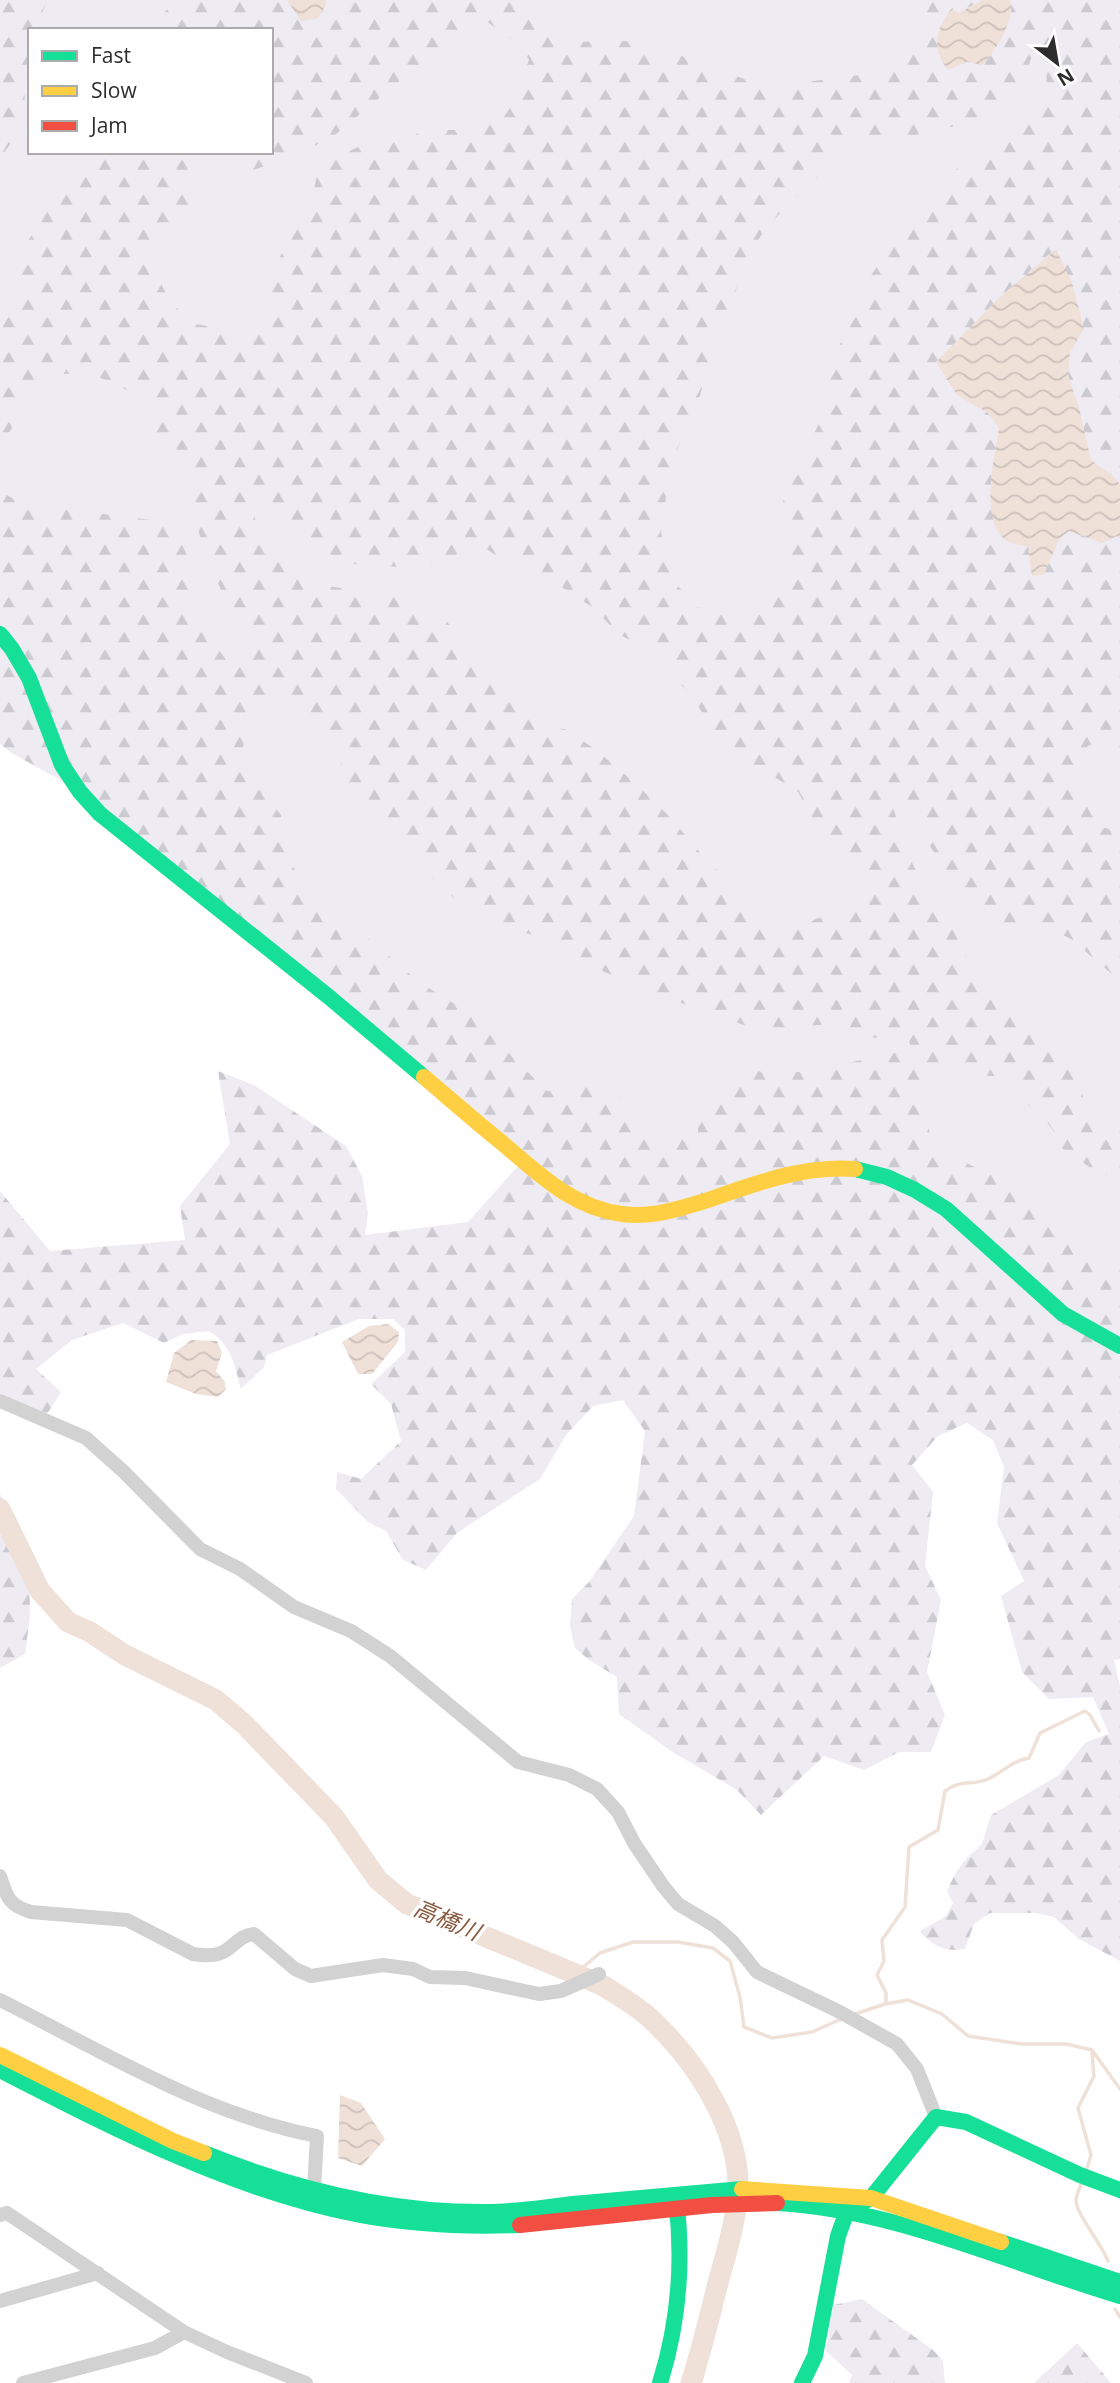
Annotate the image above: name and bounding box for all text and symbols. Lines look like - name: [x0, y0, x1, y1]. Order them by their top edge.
- legend: [28, 28, 273, 154]
- north arrow: [1022, 28, 1092, 98]
- text: Fast: [91, 41, 131, 69]
- text: N: [1052, 62, 1079, 93]
- text: Slow: [91, 76, 137, 104]
- text: Jam: [89, 111, 128, 139]
- water label: 高橋川: [409, 1891, 488, 1948]

